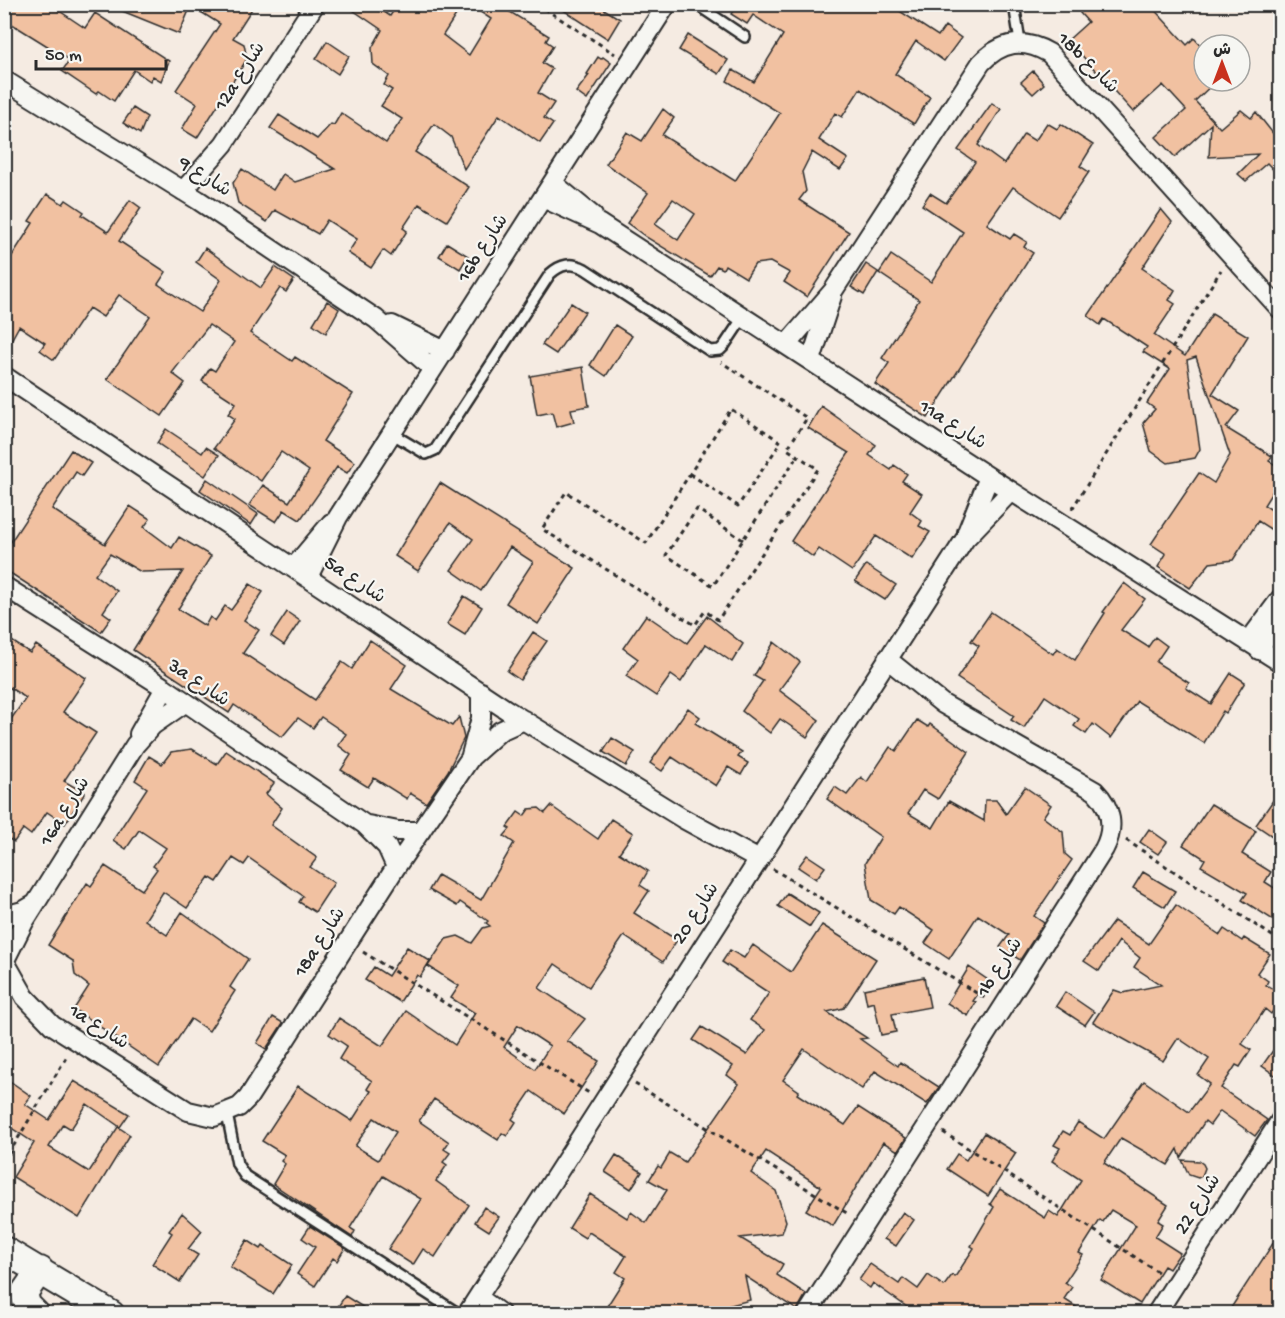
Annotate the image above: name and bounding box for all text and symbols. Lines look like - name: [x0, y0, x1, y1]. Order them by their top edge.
- street label: 18b شارع: [1051, 27, 1123, 100]
- scale bar: [36, 33, 166, 71]
- north arrow: [1192, 33, 1252, 93]
- street label: 12a شارع: [209, 38, 272, 116]
- text: ش: [1213, 42, 1231, 61]
- text: 50 m: [45, 46, 82, 67]
- street label: شارع 9: [173, 151, 235, 203]
- street label: 16b شارع: [452, 210, 515, 288]
- street label: 11a شارع: [913, 394, 990, 456]
- street label: 5a شارع: [319, 551, 390, 610]
- street label: 3a شارع: [162, 654, 234, 713]
- street label: 16a شارع: [34, 773, 96, 852]
- street label: شارع 20: [668, 878, 725, 949]
- street label: 18a شارع: [289, 903, 352, 983]
- street label: 1b شارع: [972, 933, 1029, 1003]
- street label: 1a شارع: [63, 999, 133, 1056]
- street label: شارع 22: [1170, 1170, 1227, 1240]

